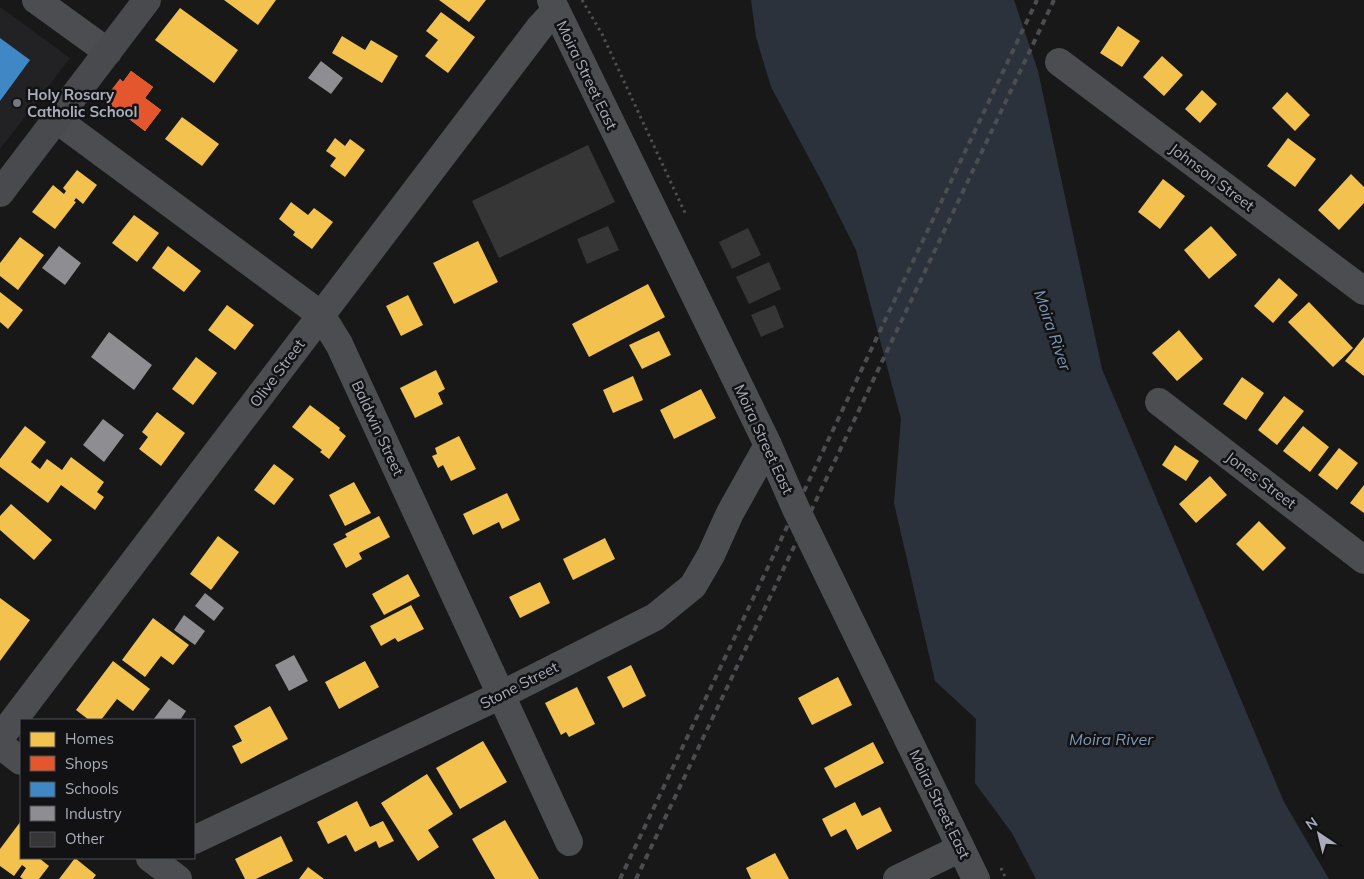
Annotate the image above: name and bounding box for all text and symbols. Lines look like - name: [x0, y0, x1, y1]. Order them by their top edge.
- street label: Moira Street East: [552, 17, 622, 133]
- place label: Holy Rosary Catholic School: [27, 85, 137, 121]
- marker: Holy Rosary Catholic School: [11, 97, 23, 109]
- street label: Johnson Street: [1166, 139, 1258, 215]
- water label: Moira River: [1030, 287, 1077, 374]
- street label: Olive Street: [245, 335, 309, 411]
- street label: Baldwin Street: [348, 378, 408, 478]
- street label: Moira Street East: [730, 381, 798, 497]
- street label: Jones Street: [1222, 447, 1300, 513]
- street label: Stone Street: [477, 657, 561, 713]
- legend: [20, 719, 195, 859]
- text: Homes: [65, 729, 114, 748]
- water label: Moira River: [1069, 729, 1154, 749]
- street label: Moira Street East: [905, 746, 975, 862]
- text: Shops: [65, 754, 108, 773]
- text: Schools: [65, 779, 119, 798]
- text: Industry: [65, 804, 122, 823]
- north arrow: [1294, 809, 1344, 859]
- text: N: [1302, 813, 1321, 834]
- text: Other: [65, 829, 105, 848]

